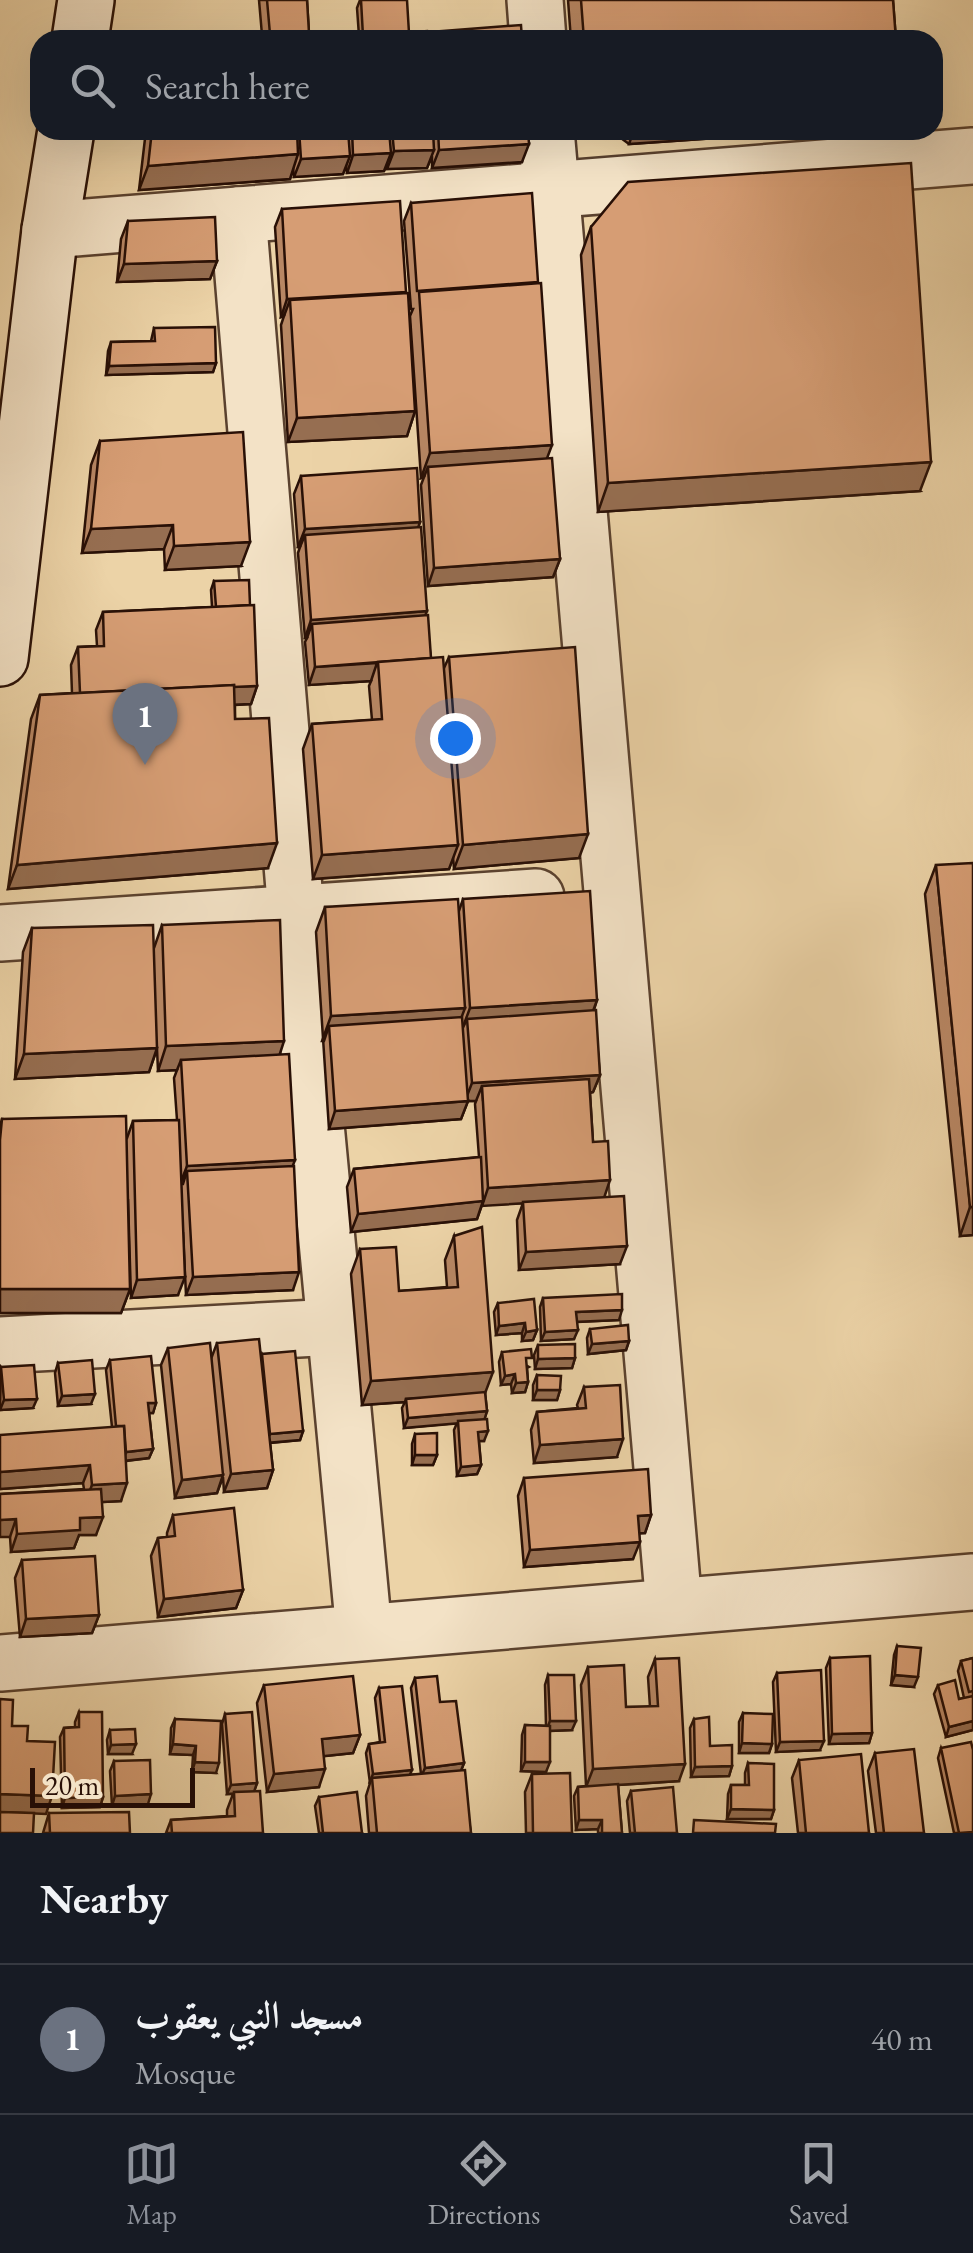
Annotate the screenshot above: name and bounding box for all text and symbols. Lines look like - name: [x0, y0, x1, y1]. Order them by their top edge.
- search box: [30, 30, 943, 140]
- icon: search: [65, 58, 120, 113]
- text: Search here: [145, 61, 310, 110]
- pin: 1: [112, 682, 178, 765]
- your location: [430, 713, 481, 764]
- scale bar: [30, 1763, 195, 1808]
- text: 20 m: [45, 1767, 99, 1803]
- text: Nearby: [40, 1871, 169, 1926]
- text: مسجد النبي يعقوب: [135, 1990, 363, 2039]
- text: 1: [64, 2018, 81, 2060]
- text: 40 m: [871, 2018, 933, 2060]
- text: Mosque: [135, 2052, 235, 2094]
- tab: Map: [124, 2136, 179, 2232]
- tab: Directions: [428, 2136, 540, 2232]
- tab: Saved: [789, 2136, 849, 2232]

